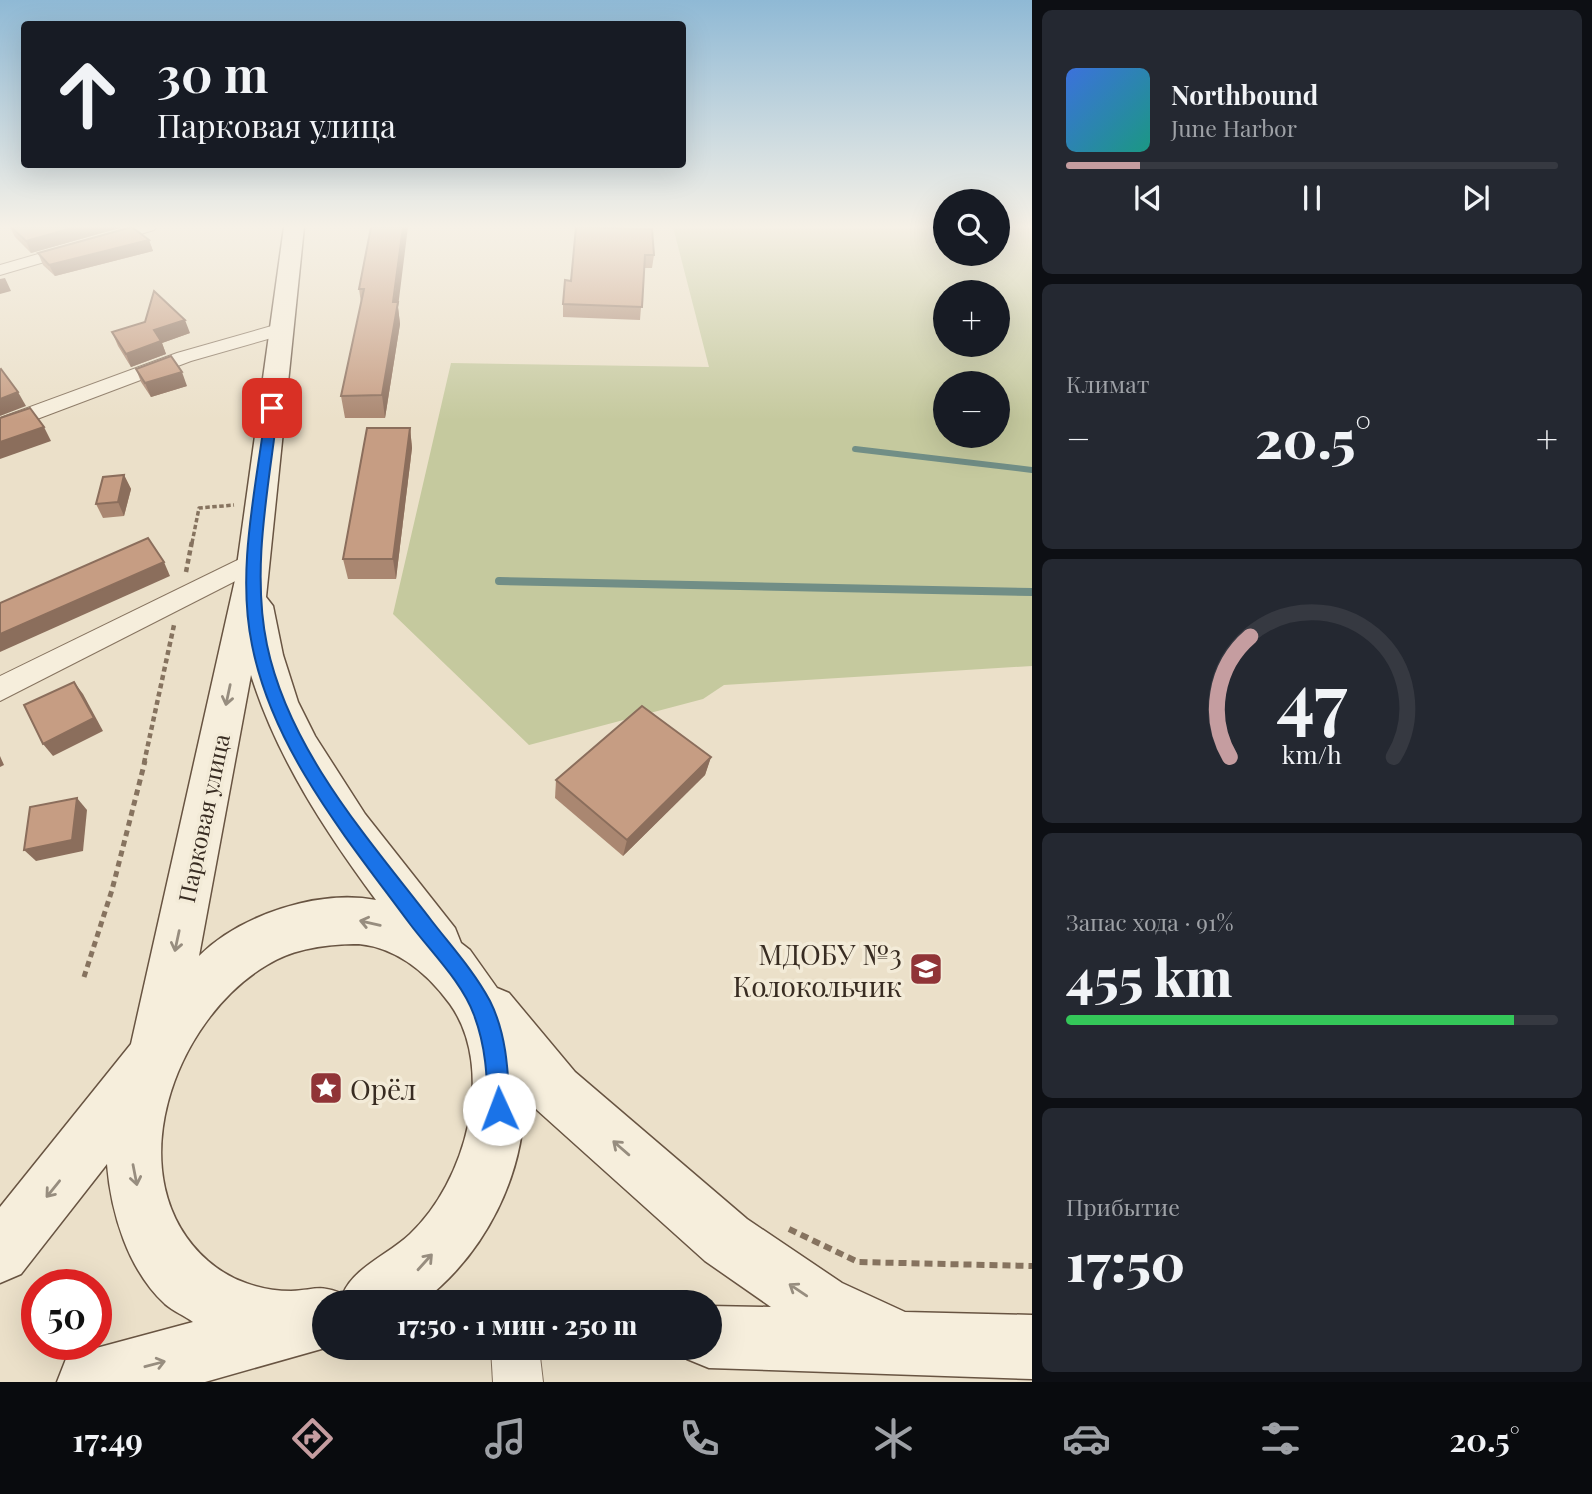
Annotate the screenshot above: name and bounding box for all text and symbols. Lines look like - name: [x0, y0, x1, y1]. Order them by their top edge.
- text: 30 m: [157, 40, 268, 105]
- icon: ahead: [42, 49, 133, 140]
- text: Northbound: [1171, 77, 1318, 112]
- text: Парковая улица: [157, 103, 396, 146]
- text: June Harbor: [1171, 112, 1297, 143]
- icon: previous: [1129, 179, 1167, 217]
- icon: pause: [1293, 179, 1331, 217]
- icon: next: [1457, 179, 1495, 217]
- map controls: [933, 189, 1010, 448]
- button: search: [933, 189, 1010, 266]
- button: +: [933, 280, 1010, 357]
- text: Климат: [1066, 368, 1149, 399]
- button: −: [933, 371, 1010, 448]
- pin: [242, 378, 302, 438]
- icon: arrive: [253, 389, 291, 427]
- text: 20.5°: [1255, 403, 1371, 472]
- text: −: [1066, 412, 1091, 463]
- text: +: [1536, 412, 1558, 463]
- text: 47: [1277, 648, 1348, 745]
- one-way arrow: [221, 683, 235, 706]
- street label: Парковая улица: [170, 730, 236, 905]
- text: km/h: [1282, 737, 1342, 770]
- text: Запас хода · 91%: [1066, 906, 1234, 937]
- one-way arrow: [359, 916, 382, 929]
- one-way arrow: [170, 929, 184, 952]
- place label: МДОБУ №3 Колокольчик: [733, 935, 902, 1004]
- text: 455 km: [1066, 941, 1232, 1010]
- school or university icon: МДОБУ №3 Колокольчик: [907, 950, 945, 988]
- place icon: Орёл: [307, 1069, 345, 1107]
- place label: Орёл: [350, 1070, 416, 1107]
- position arrow: [462, 1072, 536, 1146]
- one-way arrow: [612, 1140, 630, 1156]
- one-way arrow: [129, 1163, 142, 1186]
- one-way arrow: [46, 1179, 61, 1197]
- text: Прибытие: [1066, 1191, 1180, 1222]
- text: 17:50: [1066, 1226, 1185, 1295]
- one-way arrow: [417, 1253, 433, 1271]
- speed limit sign: 50: [21, 1269, 112, 1360]
- one-way arrow: [789, 1283, 808, 1297]
- text: 17:50 · 1 мин · 250 m: [397, 1307, 637, 1342]
- one-way arrow: [143, 1357, 165, 1370]
- icon: directions: [288, 1414, 337, 1463]
- icon: music: [481, 1414, 530, 1463]
- icon: phone: [675, 1414, 724, 1463]
- icon: climate: [869, 1414, 918, 1463]
- icon: car: [1062, 1414, 1111, 1463]
- icon: filters: [1256, 1414, 1305, 1463]
- text: 17:49: [72, 1417, 143, 1460]
- text: 20.5°: [1450, 1417, 1520, 1460]

